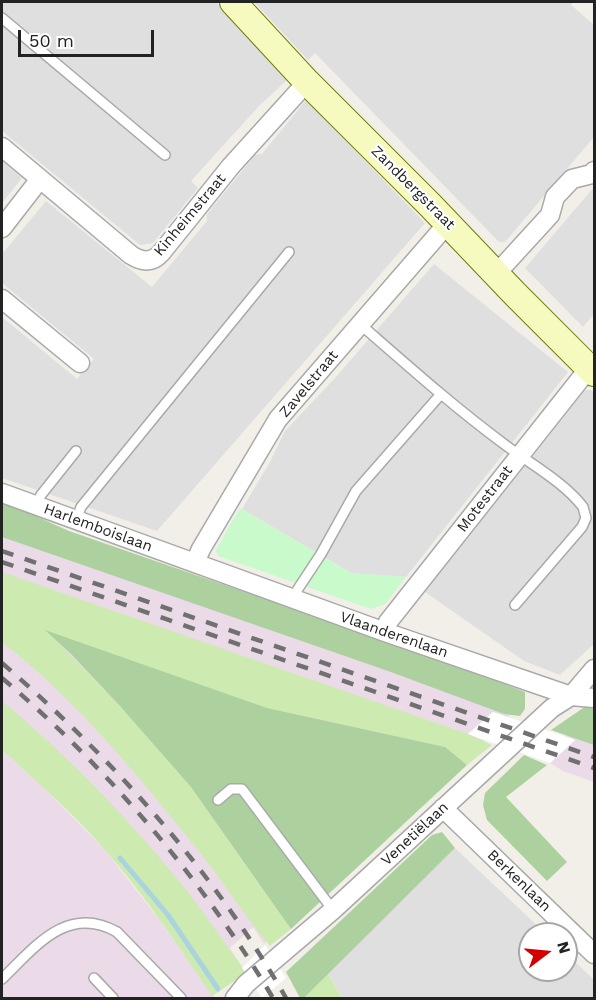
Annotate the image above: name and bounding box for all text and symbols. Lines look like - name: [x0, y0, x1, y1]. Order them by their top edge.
- scale bar: [21, 18, 158, 56]
- text: 50 m: [29, 30, 74, 51]
- street label: Zandbergstraat: [367, 142, 459, 234]
- street label: Kinheimstraat: [150, 170, 230, 260]
- street label: Zavelstraat: [276, 347, 342, 421]
- street label: Motestraat: [453, 462, 517, 536]
- street label: Harlemboislaan: [41, 500, 155, 556]
- street label: Vlaanderenlaan: [338, 608, 450, 662]
- street label: Venetiëlaan: [378, 798, 452, 870]
- street label: Berkenlaan: [483, 846, 555, 916]
- north arrow: [518, 922, 578, 982]
- text: N: [553, 939, 575, 956]

